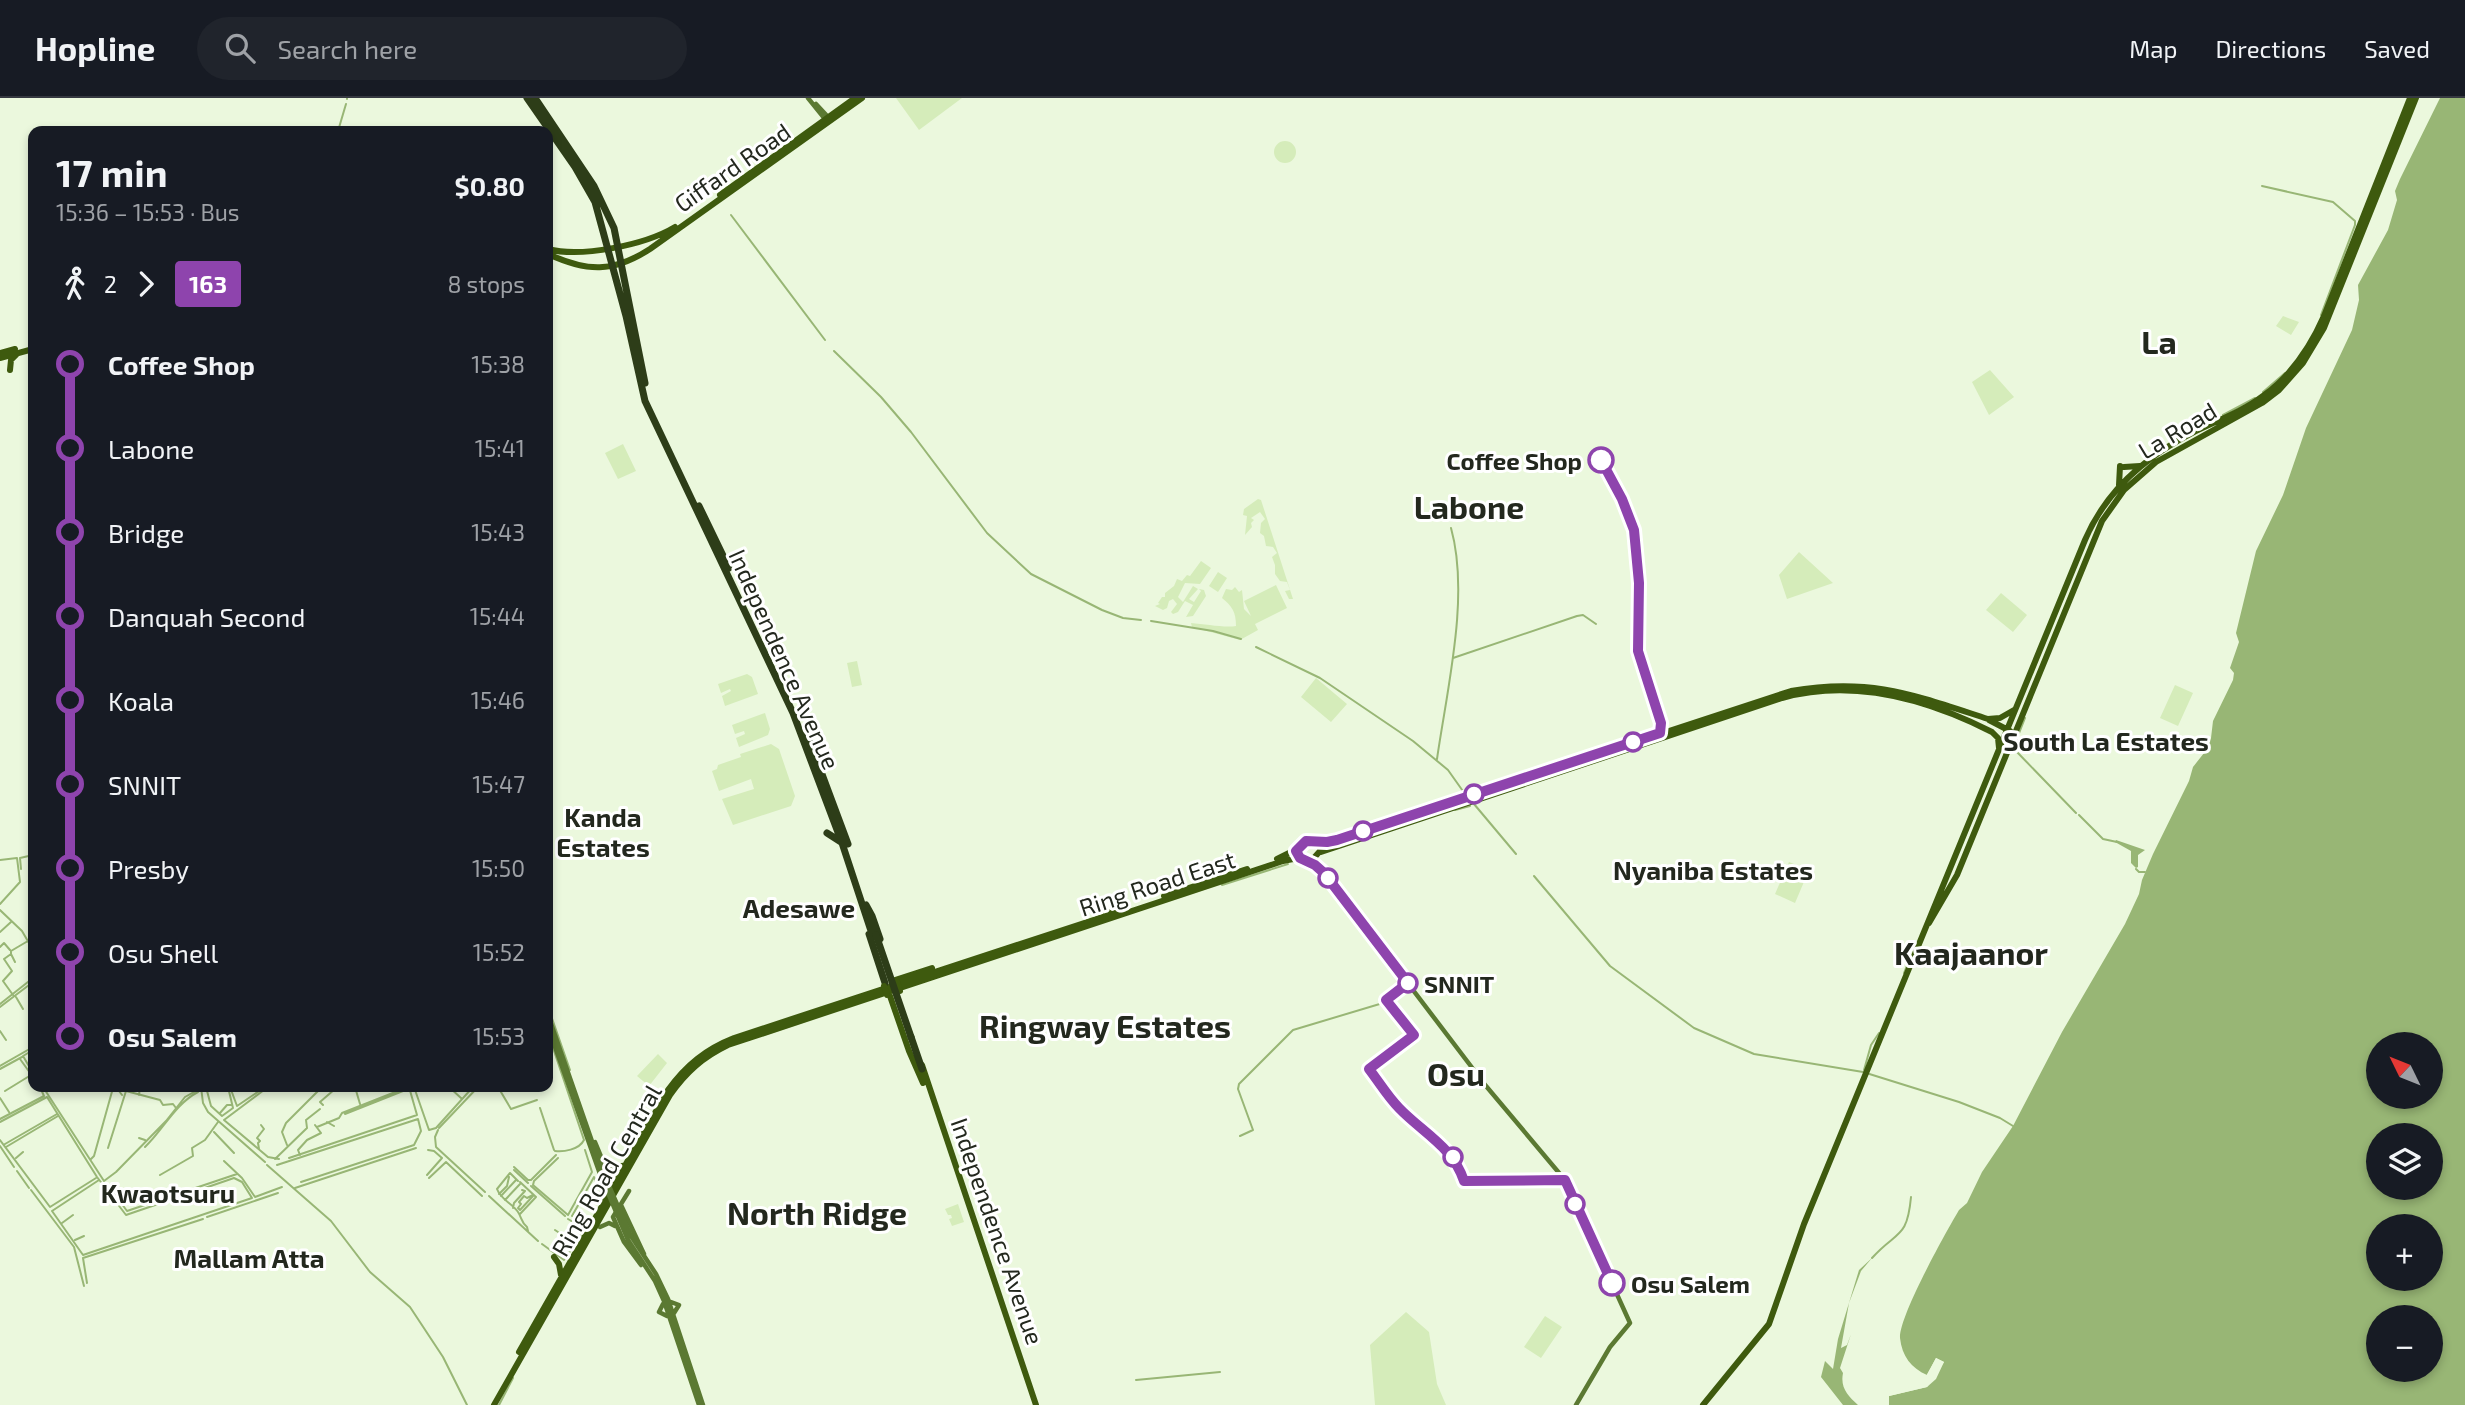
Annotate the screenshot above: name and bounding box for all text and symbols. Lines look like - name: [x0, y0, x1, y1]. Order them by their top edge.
- search box: [197, 17, 687, 80]
- text: Hopline: [35, 28, 155, 68]
- icon: search: [221, 29, 259, 67]
- text: Search here: [277, 33, 417, 64]
- text: Map: [2129, 34, 2177, 63]
- text: Directions: [2215, 34, 2326, 63]
- text: Saved: [2364, 34, 2430, 63]
- street label: Giffard Road: [668, 116, 796, 218]
- text: 17 min: [56, 149, 168, 195]
- text: $0.80: [455, 170, 525, 201]
- text: 15:36 – 15:53 · Bus: [56, 198, 240, 226]
- icon: walk: [56, 265, 94, 303]
- icon: forward: [127, 265, 165, 303]
- text: 163: [189, 269, 227, 298]
- text: 2: [104, 270, 117, 298]
- text: 8 stops: [447, 270, 525, 298]
- district label: La: [2141, 322, 2177, 360]
- text: Coffee Shop: [108, 349, 255, 380]
- text: 15:38: [471, 350, 525, 378]
- street label: La Road: [2133, 395, 2221, 465]
- text: Labone: [108, 433, 194, 464]
- text: 15:41: [475, 434, 525, 462]
- place label: Coffee Shop: [1446, 446, 1582, 475]
- marker: Coffee Shop: [1588, 447, 1614, 473]
- district label: Labone: [1414, 487, 1524, 525]
- text: Bridge: [108, 517, 184, 548]
- text: 15:43: [471, 518, 525, 546]
- street label: Independence Avenue: [723, 544, 847, 774]
- text: Danquah Second: [108, 601, 305, 632]
- text: 15:44: [470, 602, 525, 630]
- text: Koala: [108, 685, 174, 716]
- text: 15:46: [471, 686, 525, 714]
- district label: South La Estates: [2003, 725, 2209, 756]
- unlabelled marker: [1623, 732, 1643, 752]
- text: SNNIT: [108, 769, 181, 800]
- text: 15:47: [472, 770, 525, 798]
- unlabelled marker: [1464, 784, 1484, 804]
- district label: Kanda Estates: [556, 801, 650, 862]
- unlabelled marker: [1353, 821, 1373, 841]
- street label: Ring Road East: [1075, 844, 1239, 922]
- text: Presby: [108, 853, 189, 884]
- text: 15:50: [472, 854, 525, 882]
- district label: Nyaniba Estates: [1613, 854, 1813, 886]
- unlabelled marker: [1318, 868, 1338, 888]
- district label: Adesawe: [743, 892, 855, 923]
- district label: Kaajaanor: [1894, 933, 2048, 971]
- text: Osu Shell: [108, 937, 218, 968]
- text: 15:52: [473, 938, 525, 966]
- place label: SNNIT: [1424, 969, 1495, 998]
- marker: SNNIT: [1398, 973, 1418, 993]
- district label: Ringway Estates: [979, 1006, 1231, 1045]
- text: Osu Salem: [108, 1021, 237, 1052]
- text: 15:53: [473, 1022, 525, 1050]
- north arrow: [2366, 1032, 2443, 1110]
- map controls: [2366, 1032, 2443, 1382]
- district label: Osu: [1427, 1054, 1485, 1092]
- street label: Ring Road Central: [545, 1079, 667, 1261]
- street label: Independence Avenue: [946, 1114, 1050, 1348]
- button: layers: [2366, 1123, 2443, 1200]
- unlabelled marker: [1443, 1147, 1463, 1167]
- district label: Kwaotsuru: [101, 1177, 235, 1208]
- district label: North Ridge: [727, 1193, 907, 1231]
- unlabelled marker: [1565, 1194, 1585, 1214]
- button: +: [2366, 1214, 2443, 1291]
- district label: Mallam Atta: [173, 1242, 325, 1273]
- place label: Osu Salem: [1631, 1269, 1750, 1298]
- marker: Osu Salem: [1599, 1270, 1625, 1296]
- button: −: [2366, 1305, 2443, 1382]

